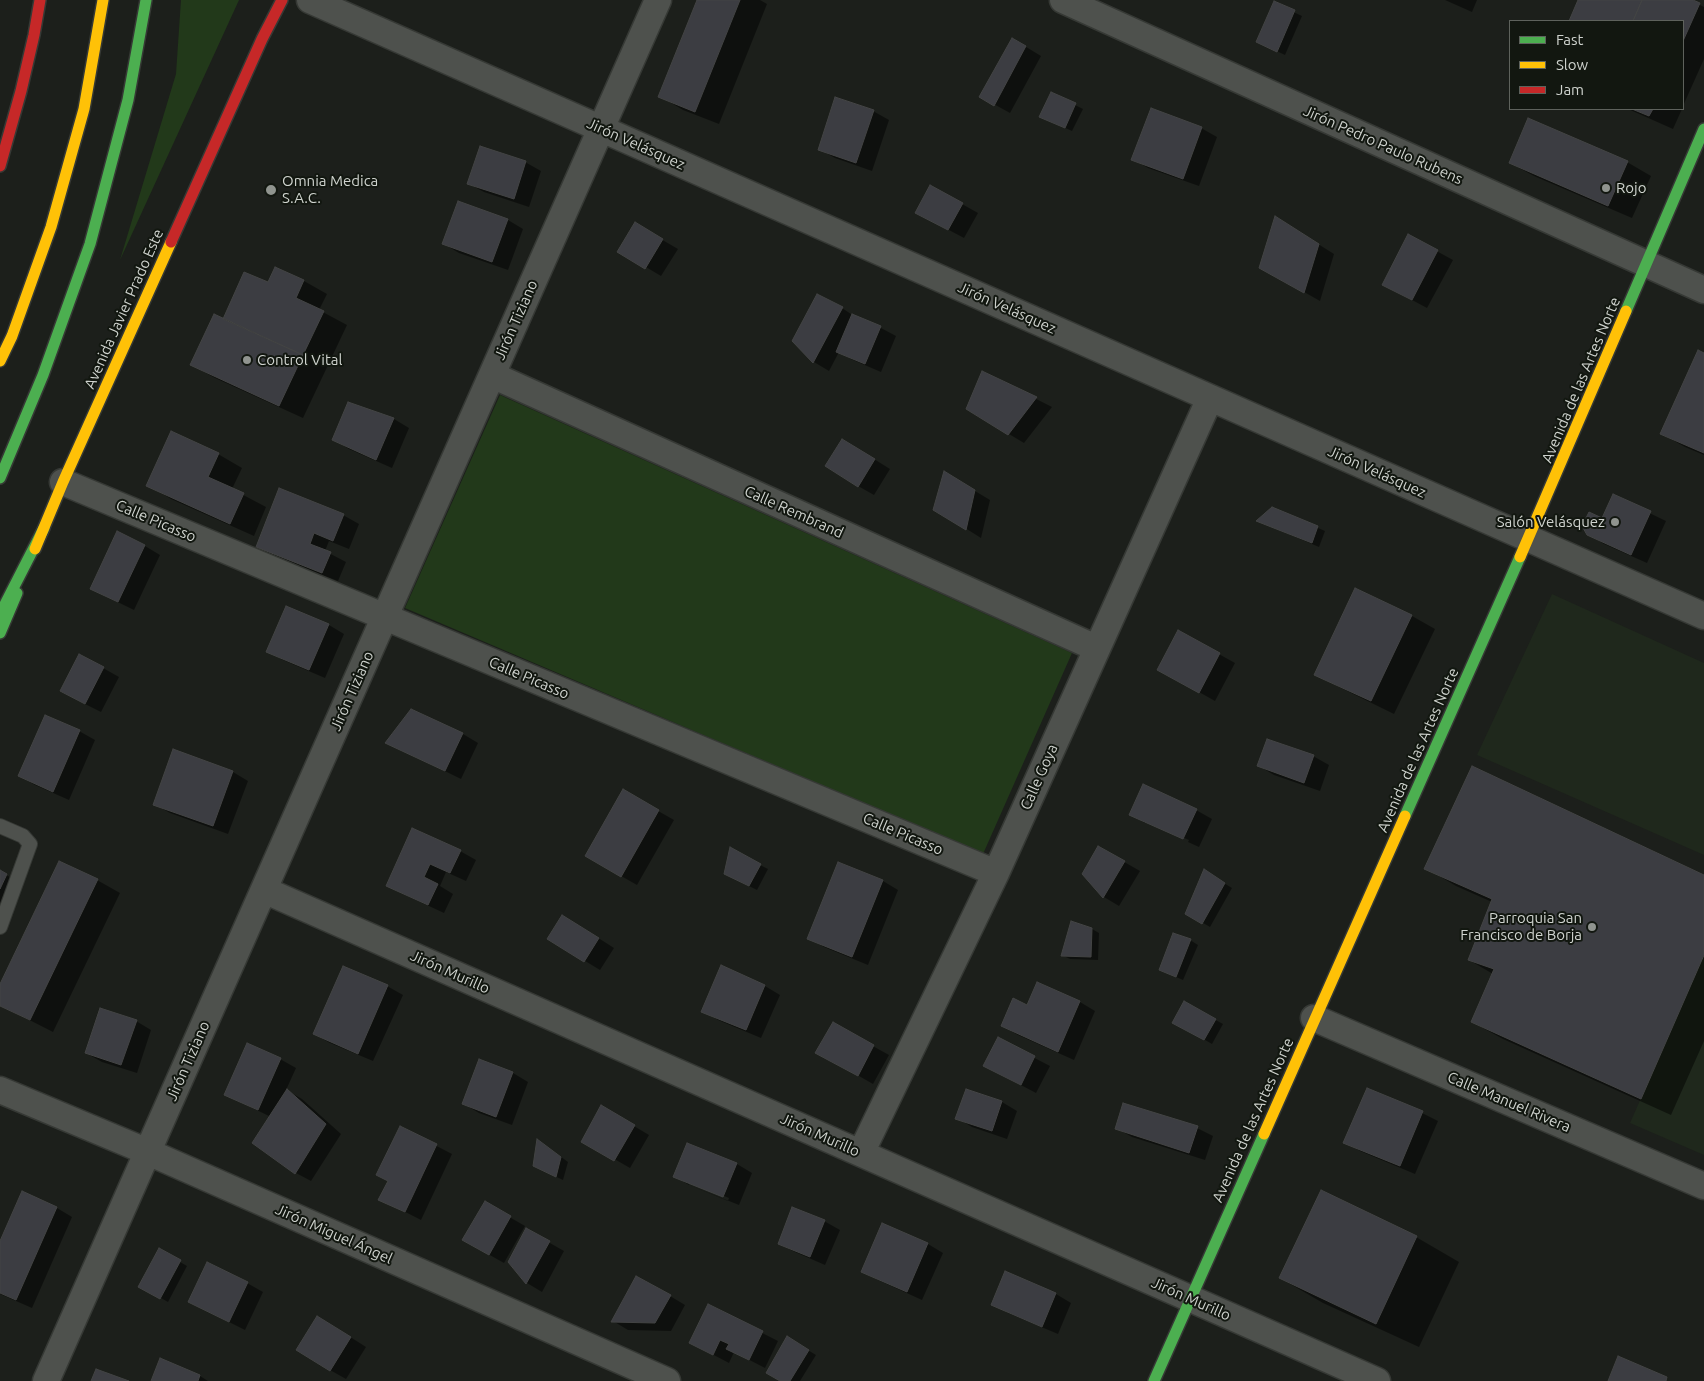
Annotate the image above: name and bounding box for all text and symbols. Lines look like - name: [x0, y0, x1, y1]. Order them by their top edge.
- legend: [1509, 20, 1684, 110]
- text: Fast: [1556, 31, 1583, 48]
- text: Slow: [1556, 56, 1588, 73]
- text: Jam: [1556, 81, 1584, 98]
- street label: Jirón Pedro Paulo Rubens: [1301, 102, 1465, 188]
- street label: Jirón Velásquez: [584, 114, 688, 174]
- place label: Omnia Medica S.A.C.: [282, 172, 378, 207]
- place label: Rojo: [1616, 179, 1647, 197]
- marker: Rojo: [1600, 182, 1612, 194]
- marker: Omnia Medica S.A.C.: [264, 183, 278, 197]
- street label: Avenida Javier Prado Este: [81, 226, 167, 392]
- street label: Jirón Tiziano: [490, 277, 542, 363]
- street label: Jirón Velásquez: [955, 278, 1059, 338]
- street label: Avenida de las Artes Norte: [1538, 294, 1624, 466]
- place label: Control Vital: [257, 351, 342, 369]
- marker: Control Vital: [241, 354, 253, 366]
- street label: Jirón Velásquez: [1325, 442, 1429, 502]
- street label: Calle Rembrand: [742, 482, 846, 542]
- street label: Calle Picasso: [113, 496, 199, 546]
- place label: Salón Velásquez: [1497, 513, 1605, 531]
- marker: Salón Velásquez: [1609, 516, 1621, 528]
- street label: Jirón Tiziano: [326, 648, 378, 734]
- street label: Calle Picasso: [486, 653, 572, 703]
- street label: Avenida de las Artes Norte: [1374, 665, 1462, 835]
- street label: Calle Goya: [1017, 741, 1061, 813]
- street label: Calle Picasso: [860, 809, 946, 859]
- place label: Parroquia San Francisco de Borja: [1460, 909, 1582, 944]
- marker: Parroquia San Francisco de Borja: [1586, 921, 1598, 933]
- street label: Jirón Murillo: [407, 946, 493, 998]
- street label: Jirón Tiziano: [162, 1018, 214, 1104]
- street label: Avenida de las Artes Norte: [1209, 1035, 1297, 1205]
- street label: Calle Manuel Rivera: [1445, 1068, 1573, 1136]
- street label: Jirón Murillo: [777, 1109, 863, 1161]
- street label: Jirón Miguel Ángel: [273, 1200, 395, 1268]
- street label: Jirón Murillo: [1148, 1273, 1234, 1325]

